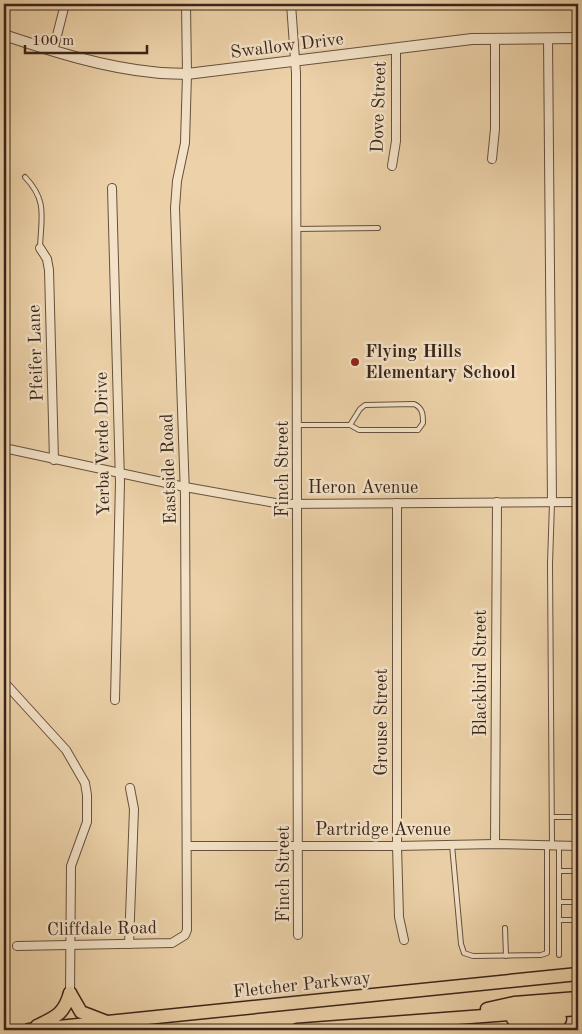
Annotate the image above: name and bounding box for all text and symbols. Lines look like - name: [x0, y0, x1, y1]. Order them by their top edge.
- scale bar: [25, 22, 148, 54]
- street label: Swallow Drive: [229, 30, 345, 62]
- text: 100 m: [32, 34, 74, 49]
- street label: Dove Street: [368, 61, 390, 153]
- street label: Pfeifer Lane: [25, 304, 47, 402]
- place label: Flying Hills Elementary School: [365, 343, 516, 382]
- marker: Flying Hills Elementary School: [349, 356, 361, 368]
- street label: Yerba Verde Drive: [93, 372, 113, 516]
- street label: Eastside Road: [158, 413, 180, 525]
- street label: Finch Street: [274, 420, 292, 518]
- street label: Heron Avenue: [308, 479, 418, 497]
- street label: Blackbird Street: [472, 610, 490, 736]
- street label: Grouse Street: [373, 668, 391, 776]
- street label: Partridge Avenue: [315, 821, 451, 839]
- street label: Finch Street: [275, 825, 293, 923]
- street label: Cliffdale Road: [47, 919, 157, 939]
- street label: Fletcher Parkway: [232, 969, 372, 1001]

